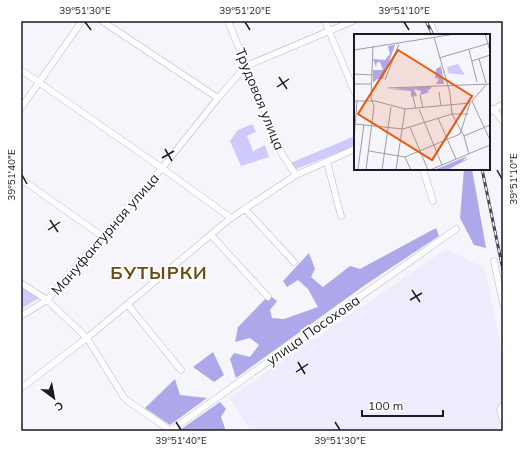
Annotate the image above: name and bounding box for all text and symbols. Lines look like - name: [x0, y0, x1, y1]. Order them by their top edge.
- text: 39°51'30"E: [59, 4, 111, 17]
- text: 39°51'20"E: [219, 4, 271, 17]
- text: 39°51'10"E: [378, 4, 430, 17]
- inset map: [354, 34, 490, 170]
- street label: Трудовая улица: [231, 45, 289, 153]
- text: 39°51'40"E: [5, 149, 18, 201]
- text: 39°51'10"E: [507, 153, 520, 205]
- street label: Мануфактурная улица: [47, 169, 163, 299]
- district label: БУТЫРКИ: [110, 261, 208, 284]
- street label: улица Посохова: [263, 291, 363, 369]
- north arrow: [34, 378, 74, 418]
- scale bar: [362, 392, 443, 418]
- text: 100 m: [368, 398, 403, 413]
- text: С: [52, 399, 66, 415]
- text: 39°51'40"E: [155, 434, 207, 447]
- text: 39°51'30"E: [314, 434, 366, 447]

